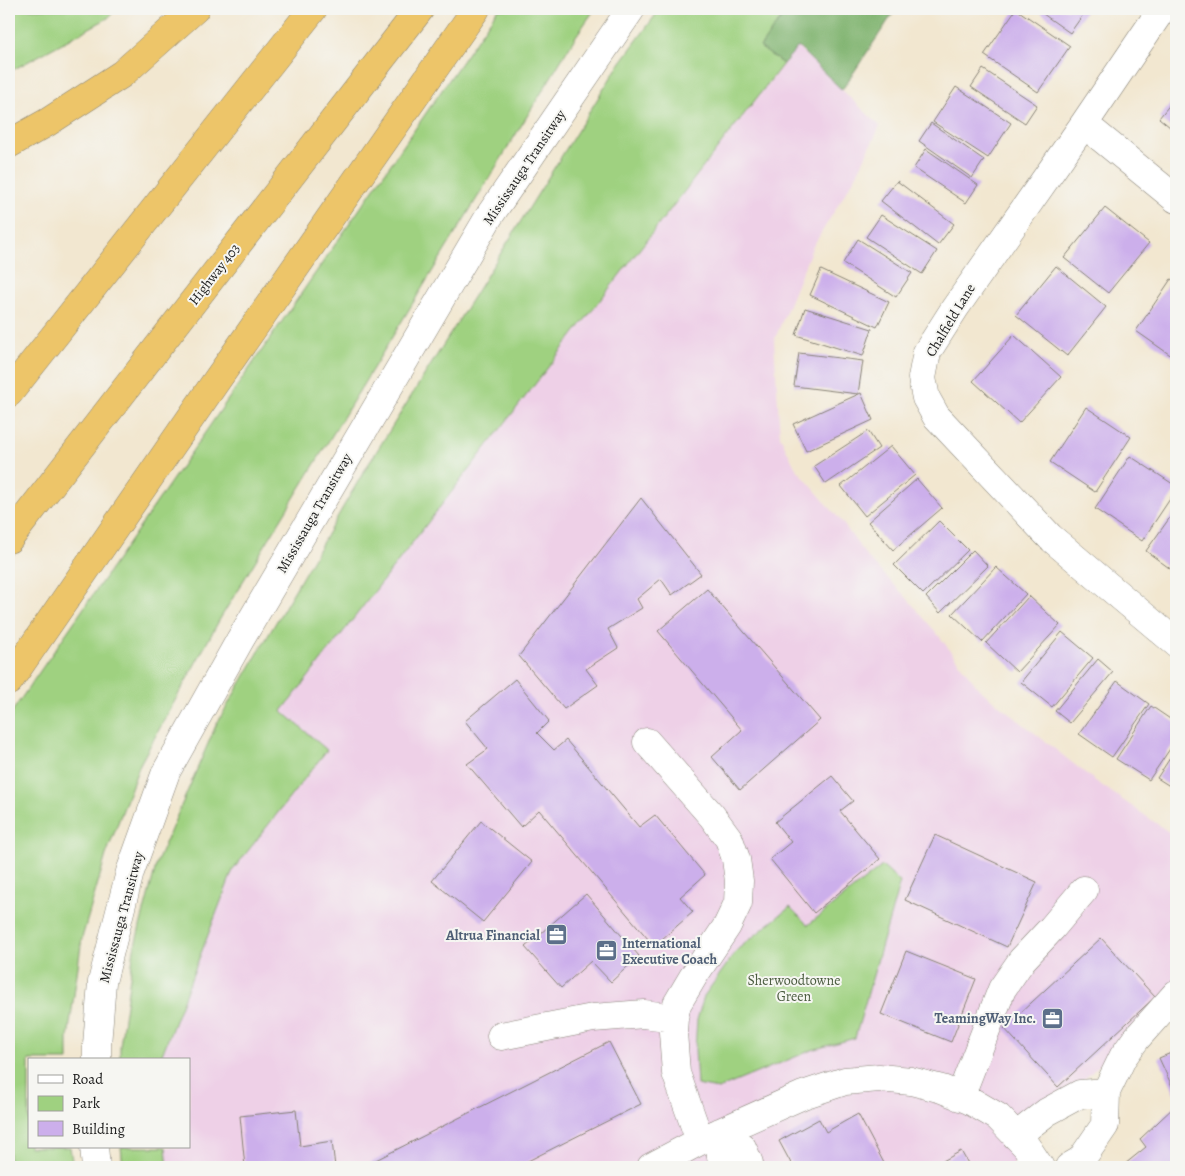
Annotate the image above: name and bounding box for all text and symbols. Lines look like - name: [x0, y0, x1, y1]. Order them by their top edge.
- street label: Mississauga Transitway: [479, 105, 571, 229]
- street label: Highway 403: [184, 240, 245, 309]
- street label: Chalfield Lane: [921, 280, 980, 360]
- street label: Mississauga Transitway: [272, 449, 357, 577]
- street label: Mississauga Transitway: [95, 849, 148, 985]
- office icon: Altrua Financial: [544, 923, 568, 947]
- place label: Altrua Financial: [445, 926, 540, 945]
- place label: International Executive Coach: [622, 934, 718, 969]
- office icon: International Executive Coach: [594, 939, 618, 963]
- park label: Sherwoodtowne Green: [748, 971, 840, 1006]
- office icon: TeamingWay Inc.: [1040, 1006, 1064, 1030]
- place label: TeamingWay Inc.: [934, 1009, 1036, 1028]
- legend: [28, 1058, 190, 1148]
- text: Road: [72, 1069, 104, 1089]
- text: Park: [72, 1093, 101, 1113]
- text: Building: [72, 1119, 125, 1139]

